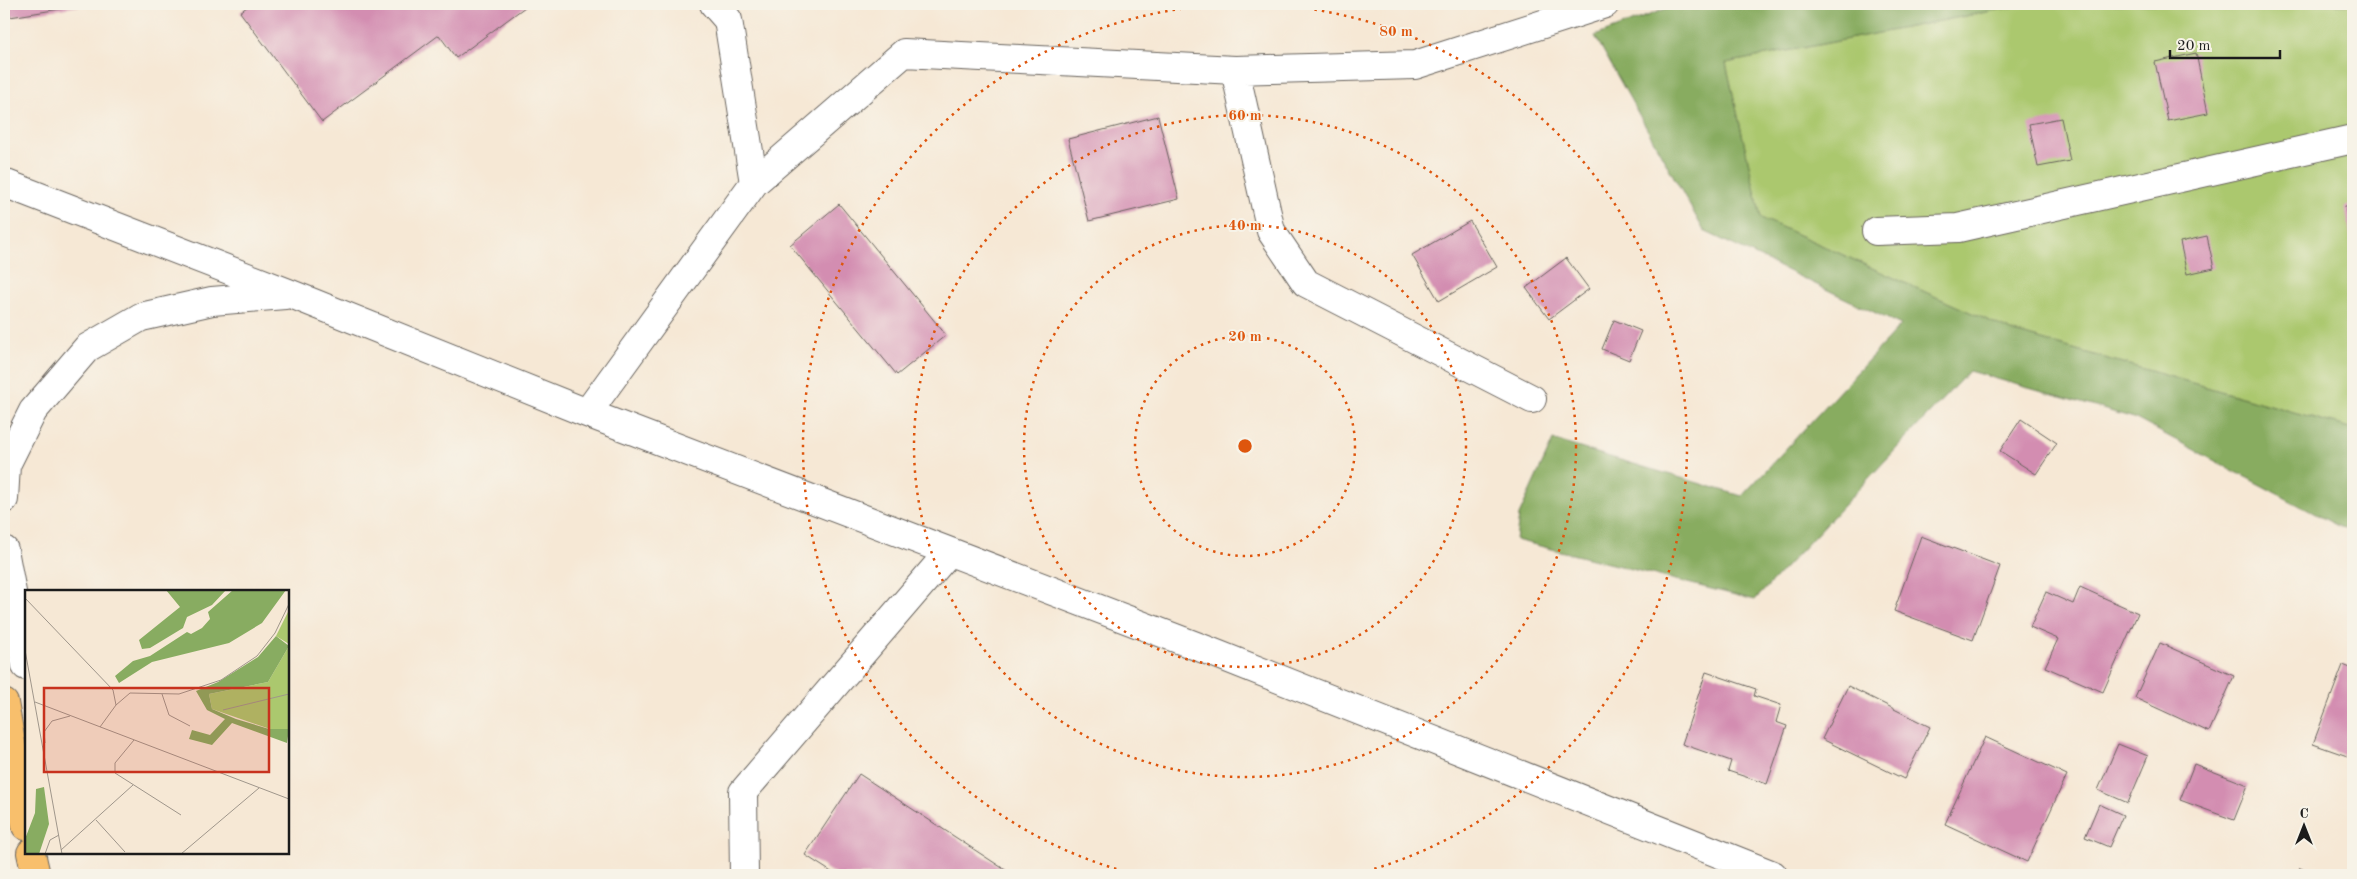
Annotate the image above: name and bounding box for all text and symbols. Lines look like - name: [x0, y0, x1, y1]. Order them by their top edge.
- text: 80 m: [1379, 25, 1413, 40]
- scale bar: [2170, 28, 2280, 60]
- text: 20 m: [2177, 39, 2211, 54]
- text: 60 m: [1228, 109, 1262, 124]
- text: 40 m: [1228, 219, 1262, 234]
- text: 20 m: [1228, 330, 1262, 345]
- centre of rings: [1236, 437, 1254, 455]
- inset map: [25, 590, 289, 854]
- north arrow: [2280, 802, 2330, 852]
- text: С: [2299, 807, 2309, 821]

